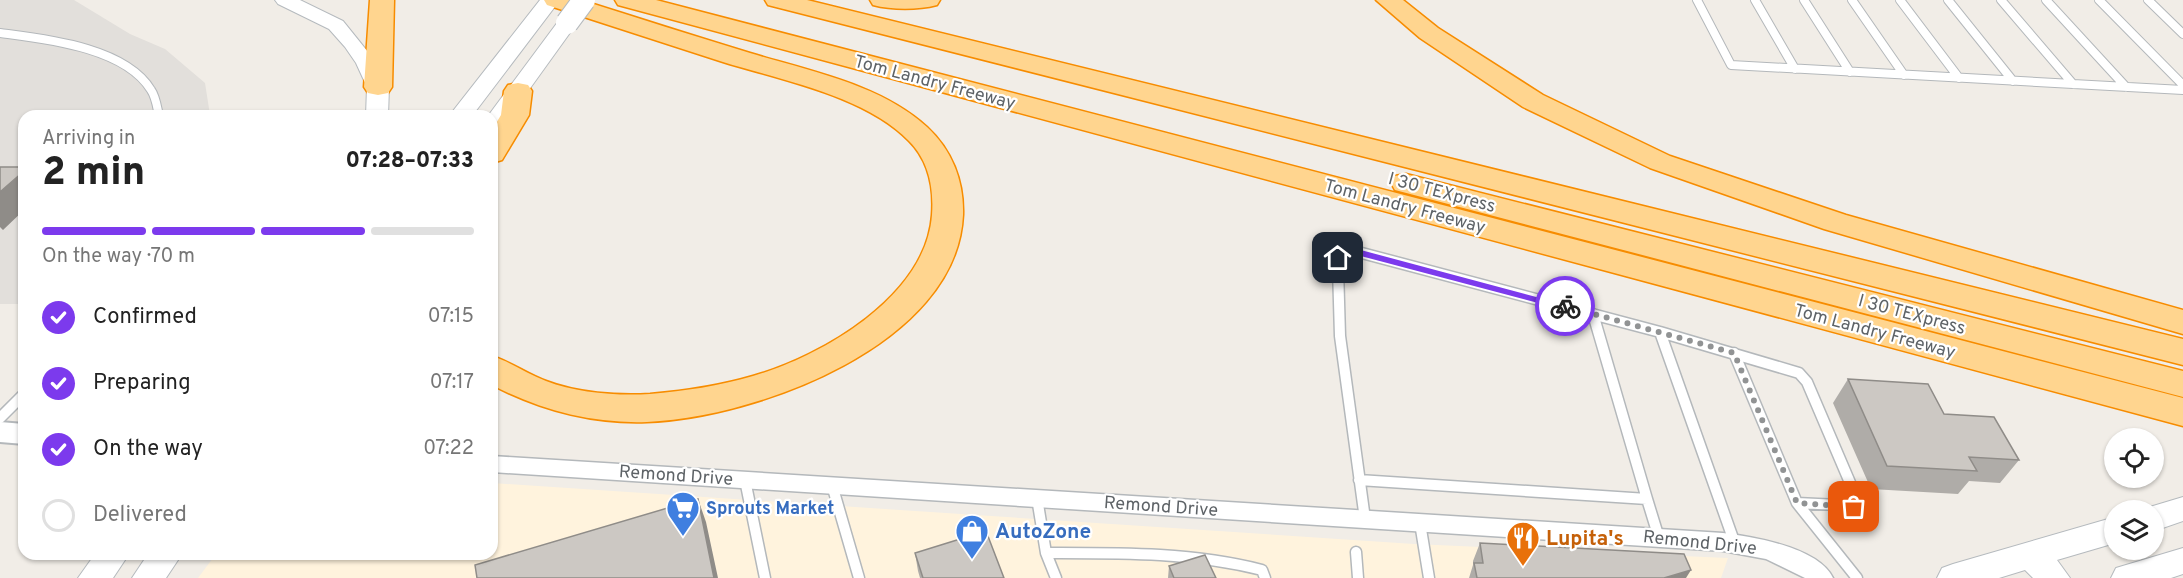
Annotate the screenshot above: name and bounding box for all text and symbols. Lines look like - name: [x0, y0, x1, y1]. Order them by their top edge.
- street label: Tom Landry Freeway: [851, 51, 1018, 116]
- text: Arriving in: [42, 126, 135, 152]
- text: 07:28–07:33: [345, 148, 474, 175]
- text: 2 min: [42, 150, 145, 199]
- street label: I 30 TEXpress: [1385, 168, 1498, 219]
- street label: Tom Landry Freeway: [1321, 175, 1488, 240]
- pin: [1312, 232, 1363, 283]
- icon: home: [1321, 241, 1354, 274]
- text: On the way · 70 m: [42, 244, 195, 270]
- courier: [1535, 276, 1595, 336]
- icon: bike: [1549, 290, 1582, 323]
- street label: I 30 TEXpress: [1855, 290, 1968, 341]
- street label: Tom Landry Freeway: [1791, 300, 1958, 365]
- icon: check: [42, 301, 75, 334]
- text: Confirmed: [93, 304, 197, 331]
- text: 07:15: [428, 304, 474, 330]
- icon: check: [42, 367, 75, 400]
- text: Preparing: [93, 370, 191, 397]
- text: 07:17: [430, 370, 474, 396]
- map controls: [2104, 428, 2164, 560]
- button: locate: [2104, 428, 2164, 488]
- icon: check: [42, 433, 75, 466]
- text: On the way: [93, 436, 203, 463]
- text: 07:22: [423, 436, 474, 462]
- street label: Remond Drive: [618, 461, 734, 492]
- pin: [1828, 481, 1879, 532]
- supermarket icon: Sprouts Market: [665, 490, 701, 537]
- icon: bag: [1837, 490, 1870, 523]
- street label: Remond Drive: [1103, 492, 1219, 523]
- place label: Sprouts Market: [706, 498, 834, 521]
- button: layers: [2104, 500, 2164, 560]
- text: Delivered: [93, 502, 187, 529]
- shop icon: AutoZone: [954, 513, 990, 560]
- place label: AutoZone: [995, 519, 1091, 546]
- restaurant icon: Lupita's: [1505, 520, 1541, 567]
- place label: Lupita's: [1546, 526, 1624, 553]
- street label: Remond Drive: [1642, 526, 1758, 561]

